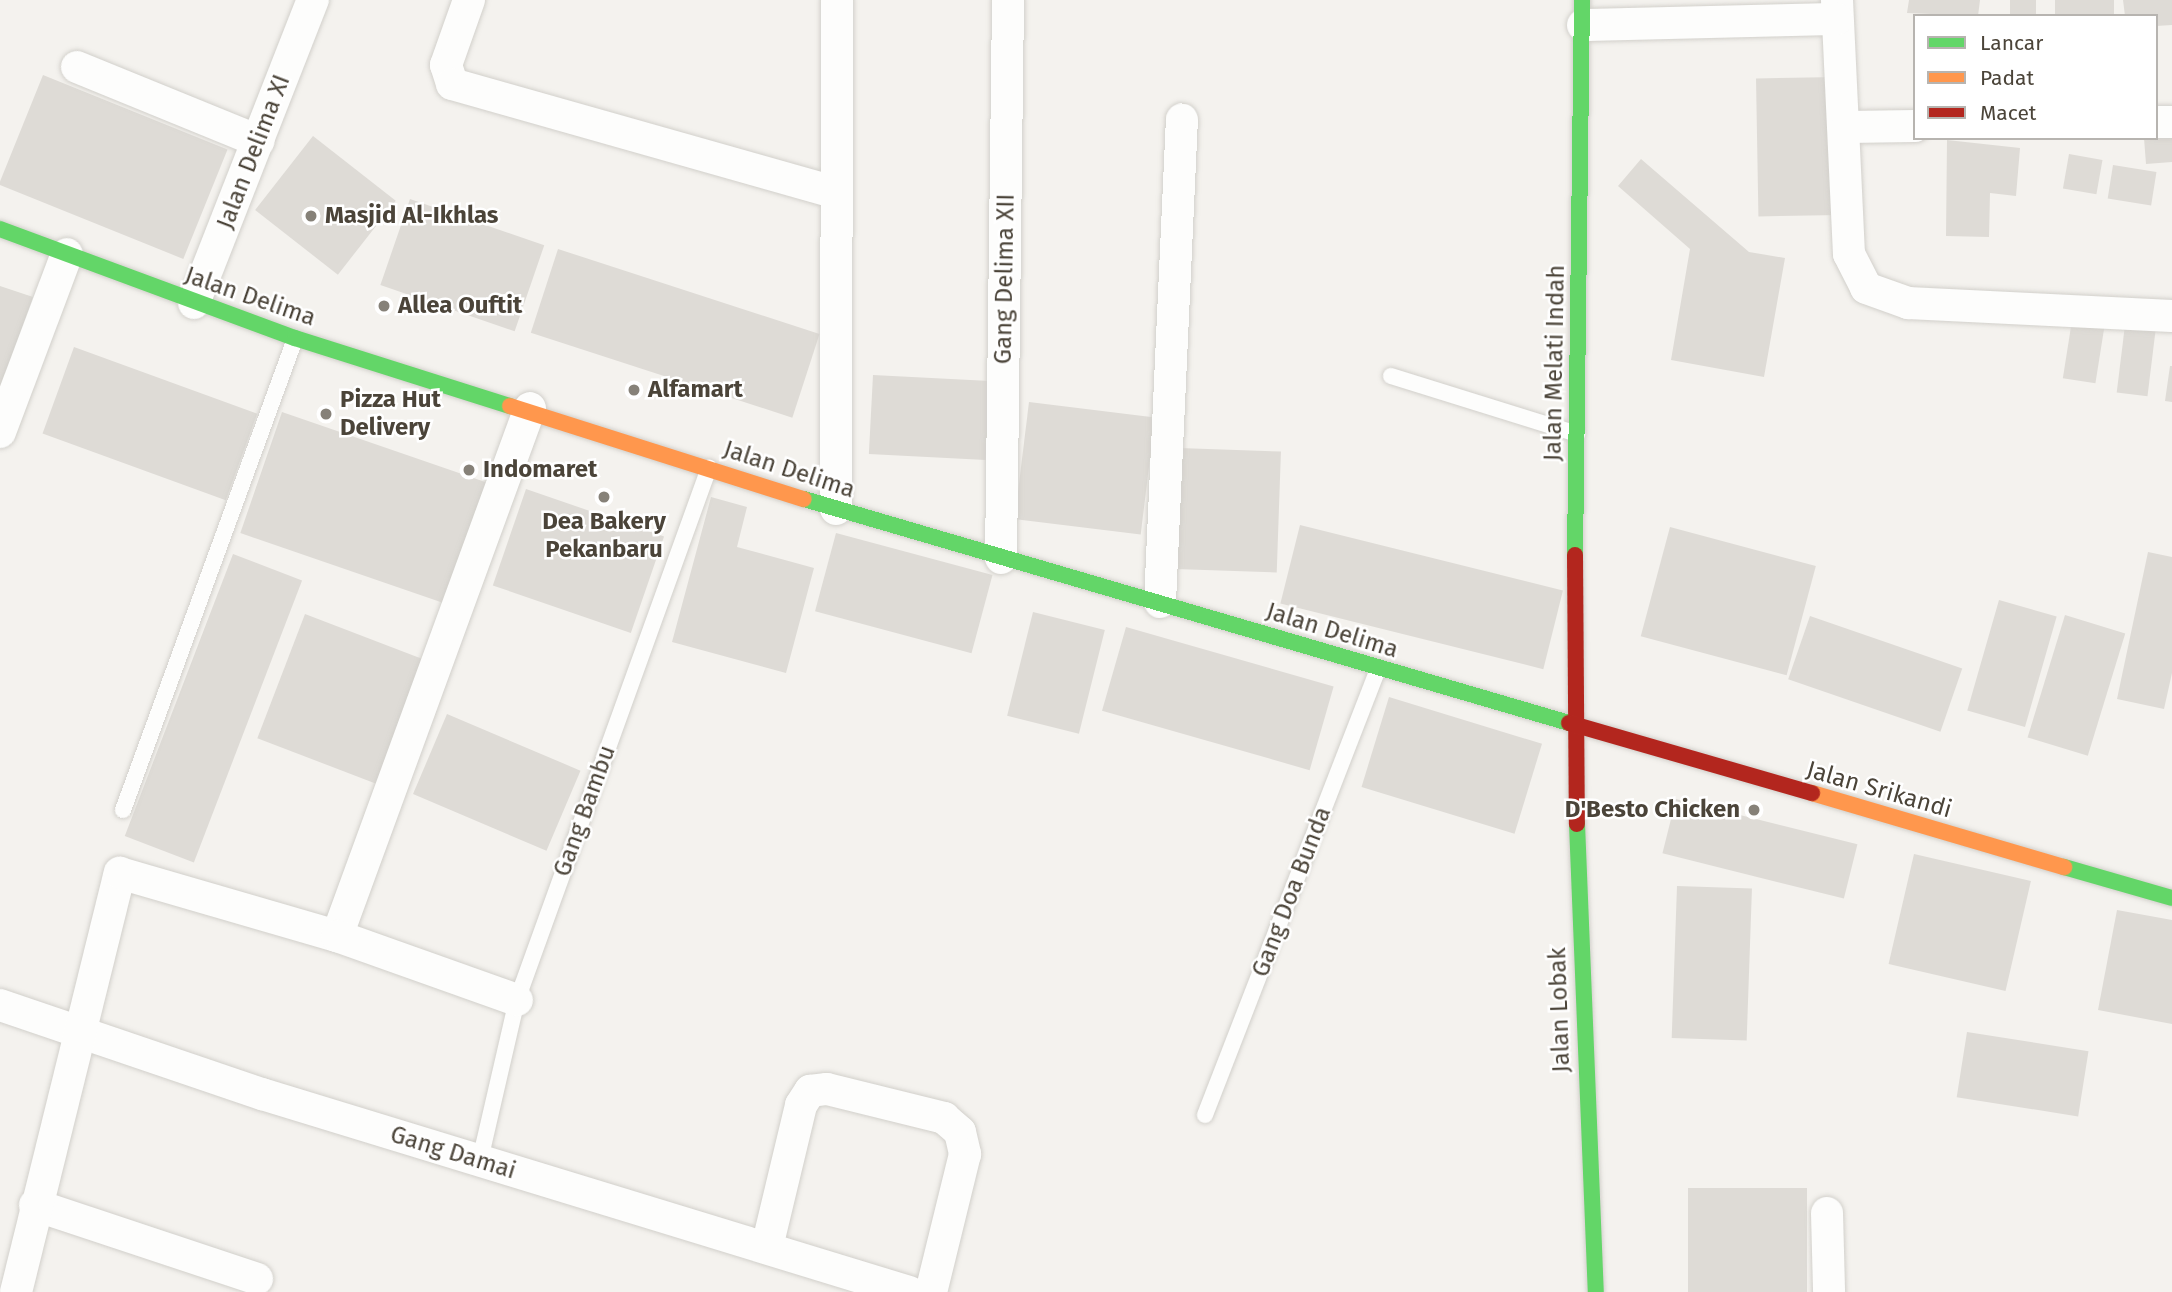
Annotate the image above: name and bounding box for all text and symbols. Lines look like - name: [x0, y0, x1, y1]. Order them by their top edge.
- legend: [1913, 14, 2158, 140]
- text: Lancar: [1980, 30, 2043, 56]
- text: Padat: [1980, 65, 2034, 91]
- street label: Jalan Delima XI: [211, 71, 297, 233]
- text: Macet: [1980, 100, 2036, 126]
- street label: Gang Delima XII: [989, 193, 1021, 365]
- place label: Masjid Al-Ikhlas: [325, 202, 498, 230]
- marker: Masjid Al-Ikhlas: [303, 208, 319, 224]
- street label: Jalan Delima: [181, 261, 319, 333]
- street label: Jalan Melati Indah: [1539, 264, 1571, 462]
- place label: Allea Ouftit: [398, 292, 522, 320]
- marker: Allea Ouftit: [376, 298, 392, 314]
- place label: Alfamart: [648, 376, 743, 404]
- marker: Alfamart: [626, 382, 642, 398]
- place label: Pizza Hut Delivery: [340, 386, 441, 442]
- marker: Pizza Hut Delivery: [318, 406, 334, 422]
- street label: Jalan Delima: [720, 435, 858, 505]
- place label: Indomaret: [483, 456, 597, 484]
- marker: Indomaret: [461, 462, 477, 478]
- marker: Dea Bakery Pekanbaru: [596, 489, 612, 505]
- place label: Dea Bakery Pekanbaru: [542, 508, 666, 564]
- street label: Jalan Delima: [1263, 597, 1401, 665]
- street label: Gang Bambu: [548, 741, 622, 881]
- street label: Jalan Srikandi: [1803, 756, 1955, 824]
- place label: D'Besto Chicken: [1565, 796, 1740, 824]
- marker: D'Besto Chicken: [1746, 802, 1762, 818]
- street label: Gang Doa Bunda: [1246, 803, 1338, 981]
- street label: Jalan Lobak: [1543, 947, 1577, 1073]
- street label: Gang Damai: [387, 1120, 519, 1186]

